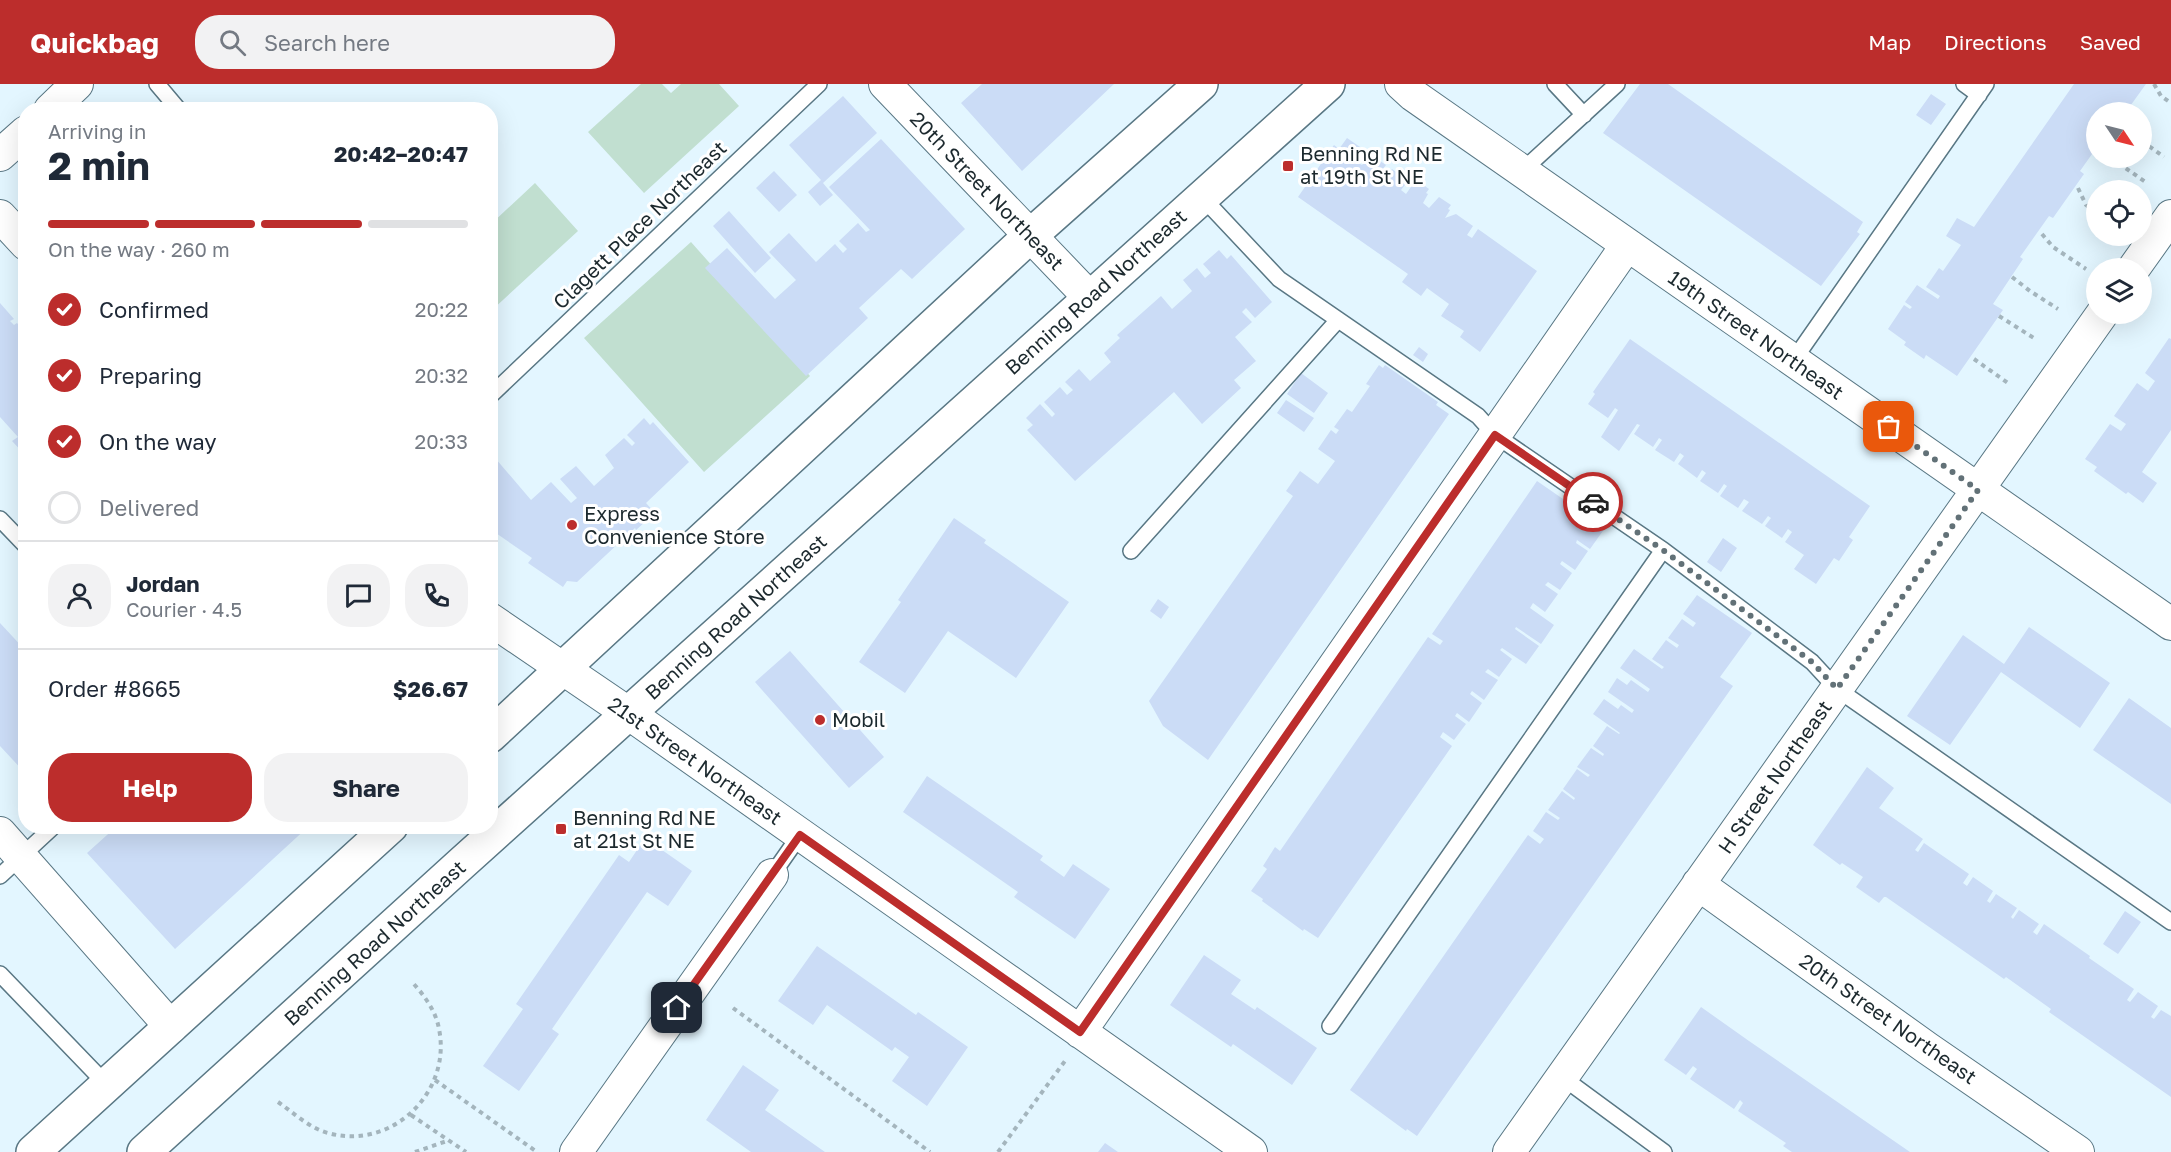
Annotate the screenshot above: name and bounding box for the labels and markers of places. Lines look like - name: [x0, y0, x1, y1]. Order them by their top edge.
- place label: Benning Rd NE at 19th St NE: [1300, 141, 1443, 188]
- marker: Benning Rd NE at 19th St NE: [1281, 159, 1295, 173]
- pin: [1863, 401, 1914, 452]
- place label: Express Convenience Store: [584, 501, 765, 548]
- marker: Express Convenience Store: [565, 518, 579, 532]
- place label: Mobil: [832, 707, 885, 731]
- marker: Mobil: [813, 713, 827, 727]
- place label: Benning Rd NE at 21st St NE: [573, 805, 716, 852]
- marker: Benning Rd NE at 21st St NE: [554, 822, 568, 836]
- pin: [651, 982, 702, 1033]

